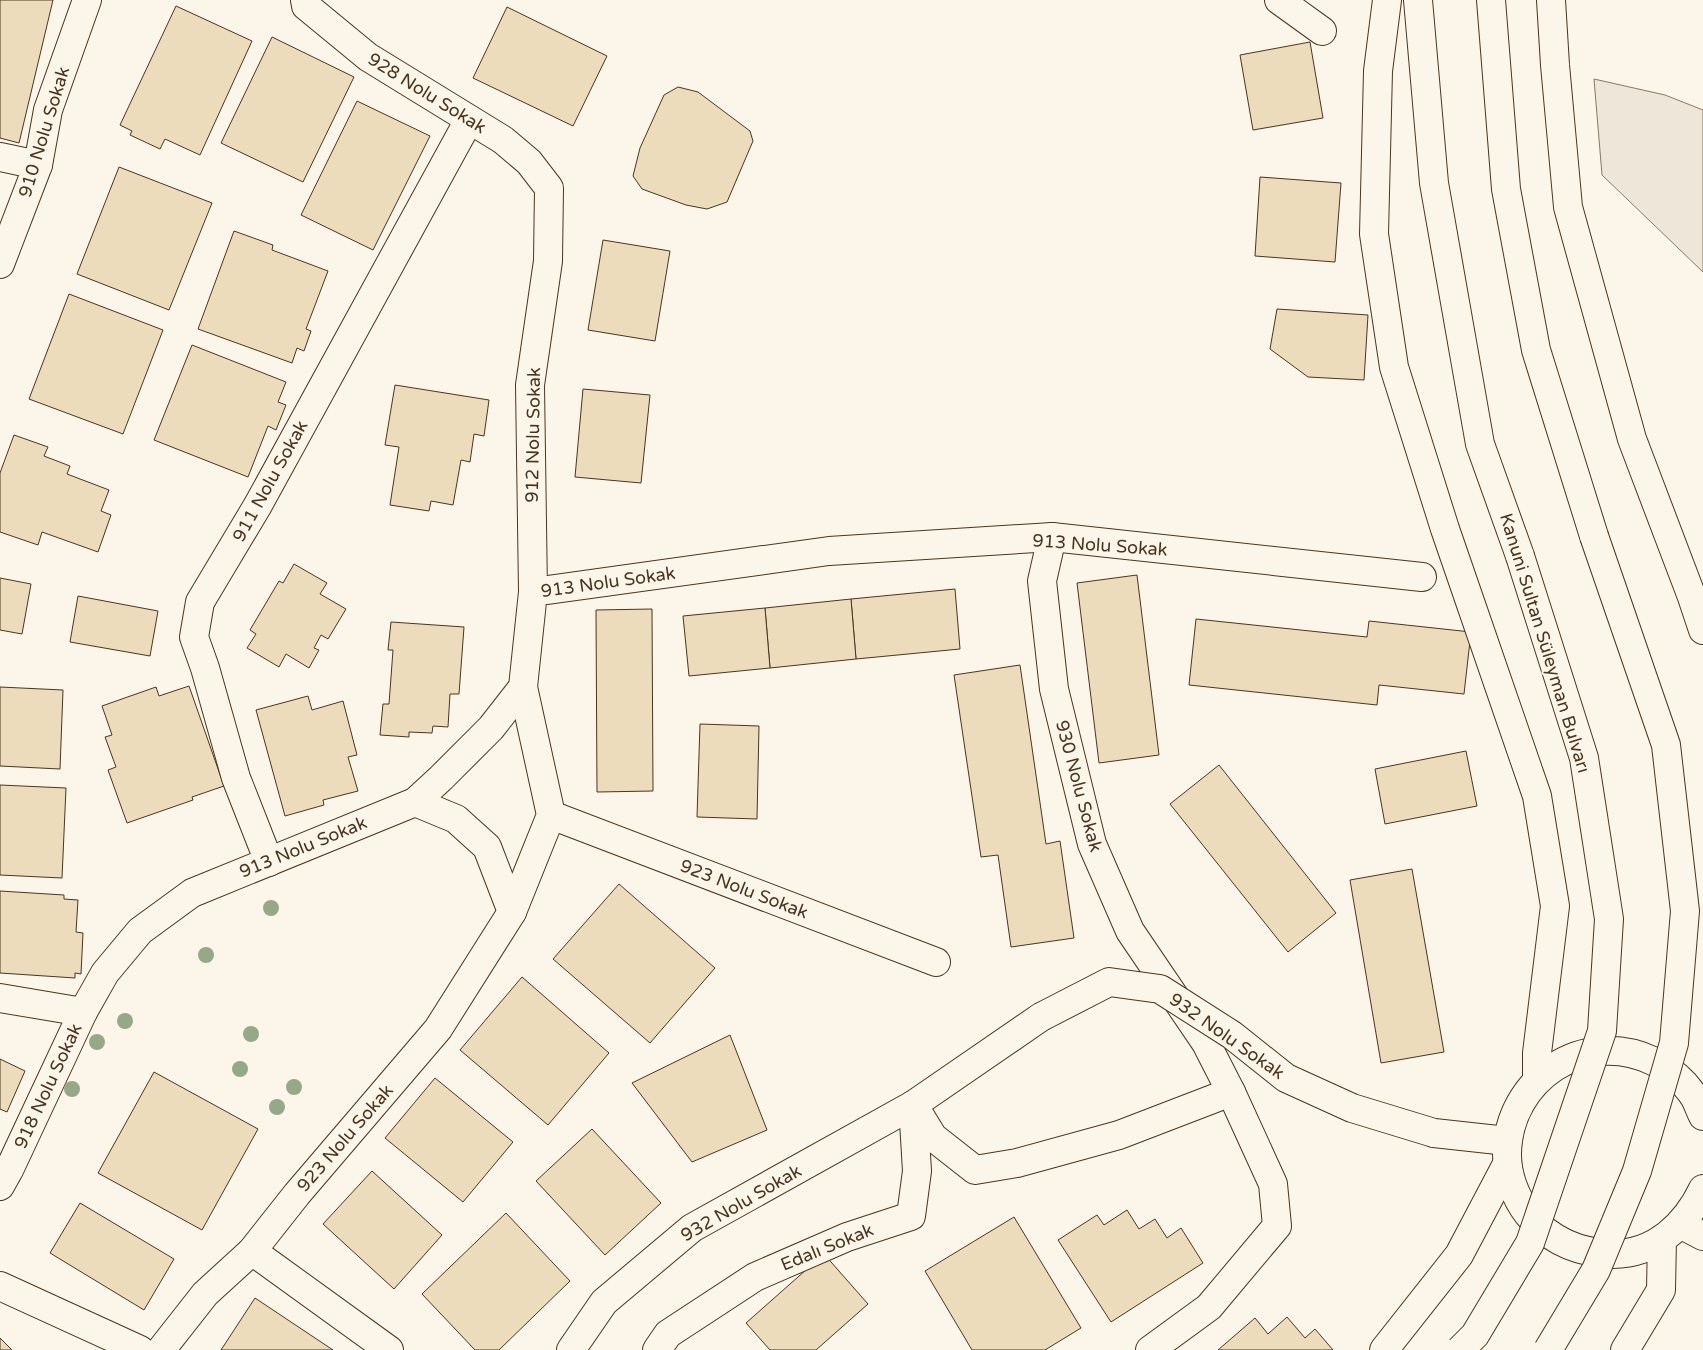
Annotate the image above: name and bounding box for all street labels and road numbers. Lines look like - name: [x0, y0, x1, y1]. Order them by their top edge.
- street label: 928 Nolu Sokak: [364, 48, 490, 138]
- street label: 910 Nolu Sokak: [14, 64, 74, 200]
- street label: 912 Nolu Sokak: [521, 367, 545, 503]
- street label: 911 Nolu Sokak: [228, 416, 313, 546]
- street label: Kanuni Sultan Süleyman Bulvarı: [1495, 511, 1595, 775]
- street label: 913 Nolu Sokak: [1032, 529, 1169, 561]
- street label: 913 Nolu Sokak: [539, 562, 677, 602]
- street label: 930 Nolu Sokak: [1051, 718, 1107, 854]
- street label: 913 Nolu Sokak: [236, 811, 370, 883]
- street label: 923 Nolu Sokak: [677, 854, 811, 924]
- street label: 932 Nolu Sokak: [1165, 988, 1289, 1084]
- street label: 918 Nolu Sokak: [9, 1020, 87, 1152]
- street label: 923 Nolu Sokak: [292, 1080, 398, 1196]
- street label: 932 Nolu Sokak: [677, 1160, 805, 1246]
- street label: Edalı Sokak: [777, 1218, 877, 1276]

